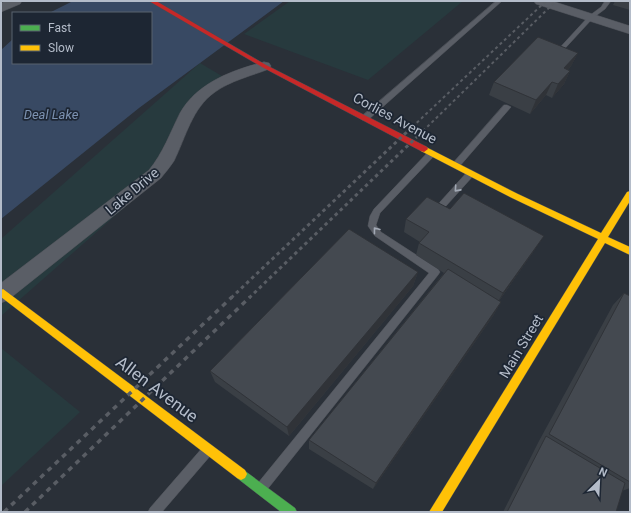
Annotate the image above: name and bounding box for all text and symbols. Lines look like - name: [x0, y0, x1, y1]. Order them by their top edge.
- legend: [12, 12, 152, 64]
- text: Fast: [48, 21, 71, 35]
- text: Slow: [48, 41, 74, 55]
- street label: Corlies Avenue: [350, 89, 440, 147]
- water label: Deal Lake: [24, 107, 79, 122]
- street label: Lake Drive: [102, 164, 162, 218]
- one-way arrow: [454, 184, 462, 192]
- one-way arrow: [374, 228, 381, 235]
- street label: Main Street: [496, 311, 546, 381]
- street label: Allen Avenue: [112, 352, 202, 426]
- north arrow: [579, 461, 619, 501]
- text: N: [597, 465, 609, 480]

